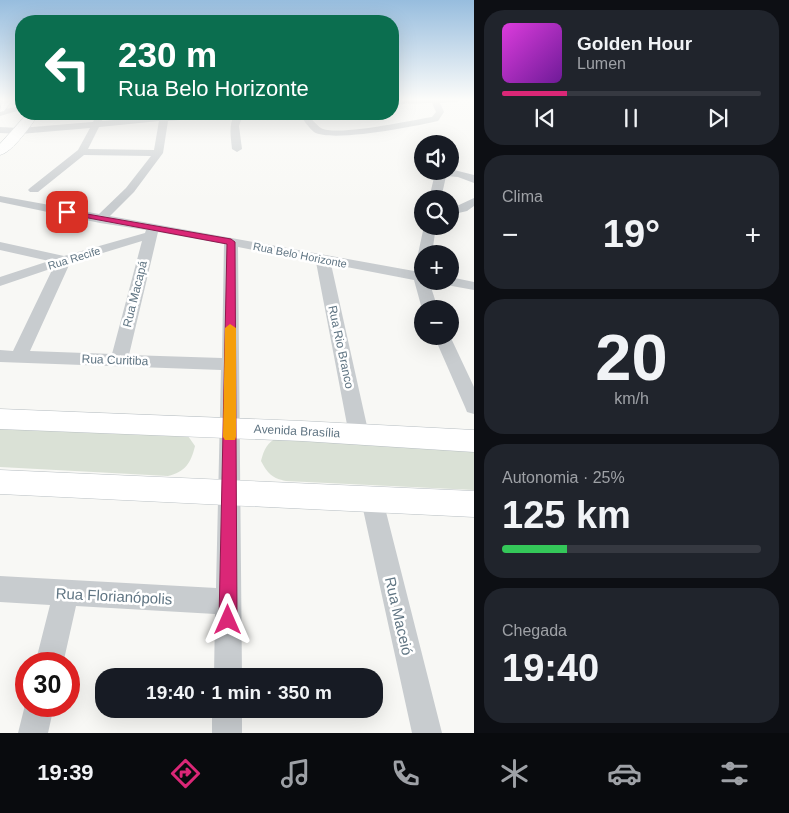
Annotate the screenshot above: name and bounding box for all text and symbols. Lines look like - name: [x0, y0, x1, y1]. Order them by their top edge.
- text: Golden Hour: [577, 33, 692, 54]
- icon: left: [35, 35, 100, 100]
- text: 230 m: [118, 35, 217, 74]
- text: Lumen: [577, 55, 626, 72]
- text: Rua Belo Horizonte: [118, 76, 309, 101]
- icon: previous: [531, 104, 559, 132]
- icon: pause: [617, 104, 645, 132]
- icon: next: [704, 104, 732, 132]
- map controls: [414, 135, 459, 345]
- button: sound: [414, 135, 459, 180]
- text: Clima: [502, 188, 543, 205]
- button: search: [414, 190, 459, 235]
- pin: [46, 191, 88, 233]
- icon: arrive: [53, 198, 81, 226]
- text: 19°: [603, 213, 660, 255]
- text: −: [502, 219, 518, 250]
- text: +: [745, 219, 761, 250]
- street label: Rua Belo Horizonte: [252, 240, 348, 270]
- street label: Rua Recife: [46, 244, 102, 272]
- button: +: [414, 245, 459, 290]
- street label: Rua Macapá: [120, 259, 150, 329]
- button: −: [414, 300, 459, 345]
- street label: Rua Rio Branco: [325, 304, 357, 390]
- text: 20: [595, 321, 668, 394]
- street label: Rua Curitiba: [81, 352, 149, 368]
- text: km/h: [614, 390, 649, 407]
- street label: Avenida Brasília: [253, 422, 341, 440]
- text: Autonomia · 25%: [502, 469, 625, 486]
- text: 125 km: [502, 494, 631, 536]
- street label: Rua Maceió: [382, 575, 416, 657]
- street label: Rua Florianópolis: [55, 584, 173, 608]
- position arrow: [201, 593, 253, 645]
- text: Chegada: [502, 622, 567, 639]
- text: 19:40: [502, 647, 599, 689]
- speed limit sign: 30: [15, 652, 80, 717]
- text: 19:40 · 1 min · 350 m: [146, 682, 332, 703]
- icon: directions: [168, 756, 203, 791]
- icon: music: [278, 756, 313, 791]
- icon: phone: [388, 756, 423, 791]
- icon: climate: [497, 756, 532, 791]
- icon: car: [607, 756, 642, 791]
- icon: filters: [717, 756, 752, 791]
- text: 19:39: [37, 760, 94, 785]

